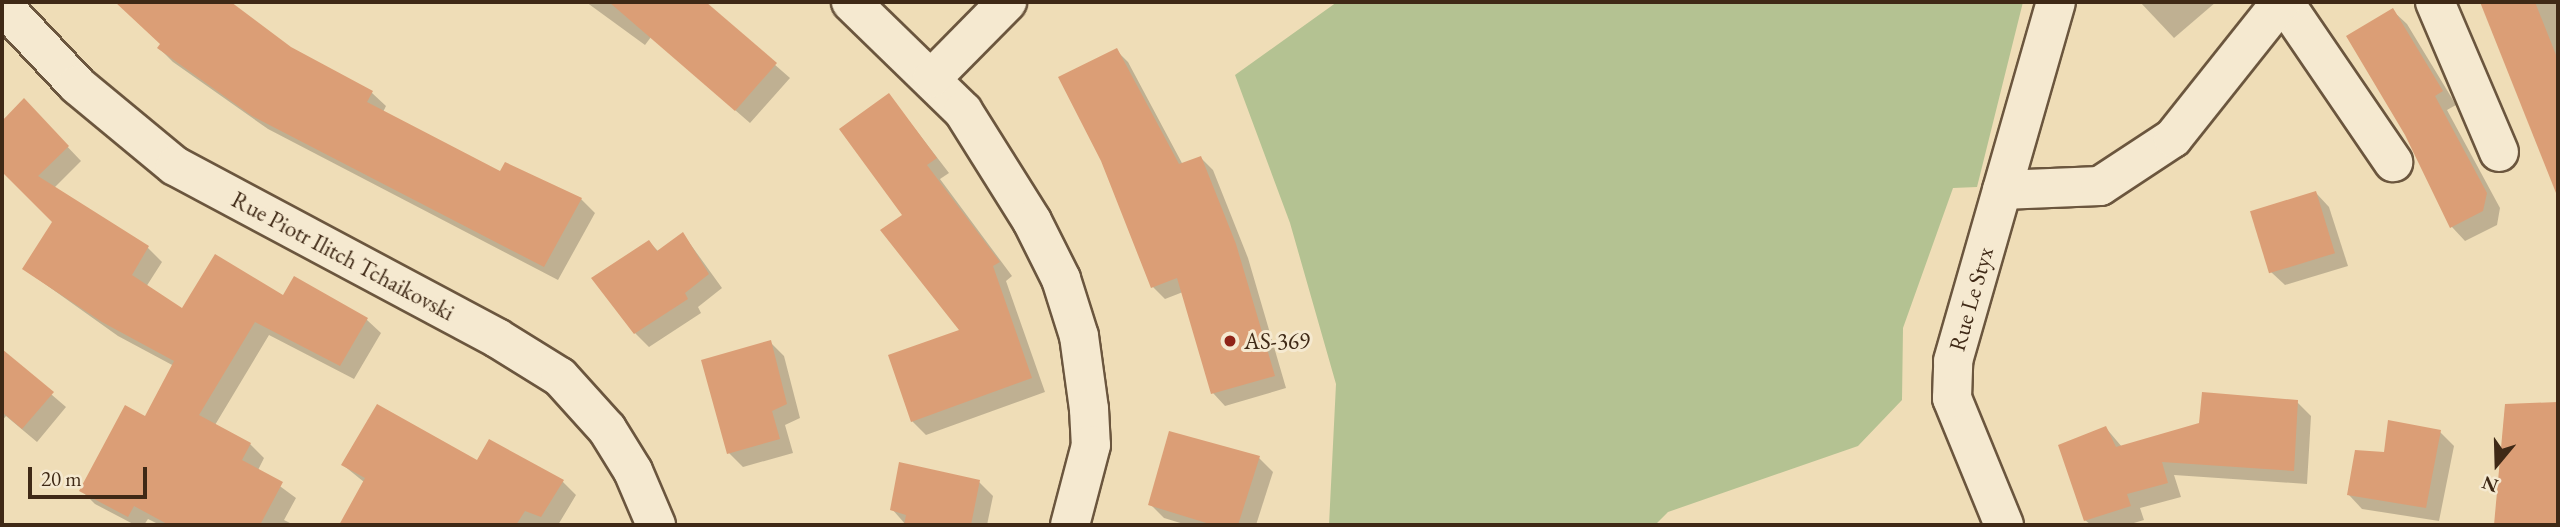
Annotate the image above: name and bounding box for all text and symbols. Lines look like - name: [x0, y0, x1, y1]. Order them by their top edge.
- street label: Rue Piotr Ilitch Tchaikovski: [227, 186, 459, 326]
- street label: Rue Le Styx: [1943, 244, 1999, 354]
- place label: AS-369: [1244, 327, 1310, 355]
- marker: AS-369: [1222, 333, 1238, 349]
- north arrow: [2462, 429, 2532, 499]
- scale bar: [32, 454, 150, 498]
- text: 20 m: [41, 465, 82, 492]
- text: N: [2479, 470, 2501, 499]

